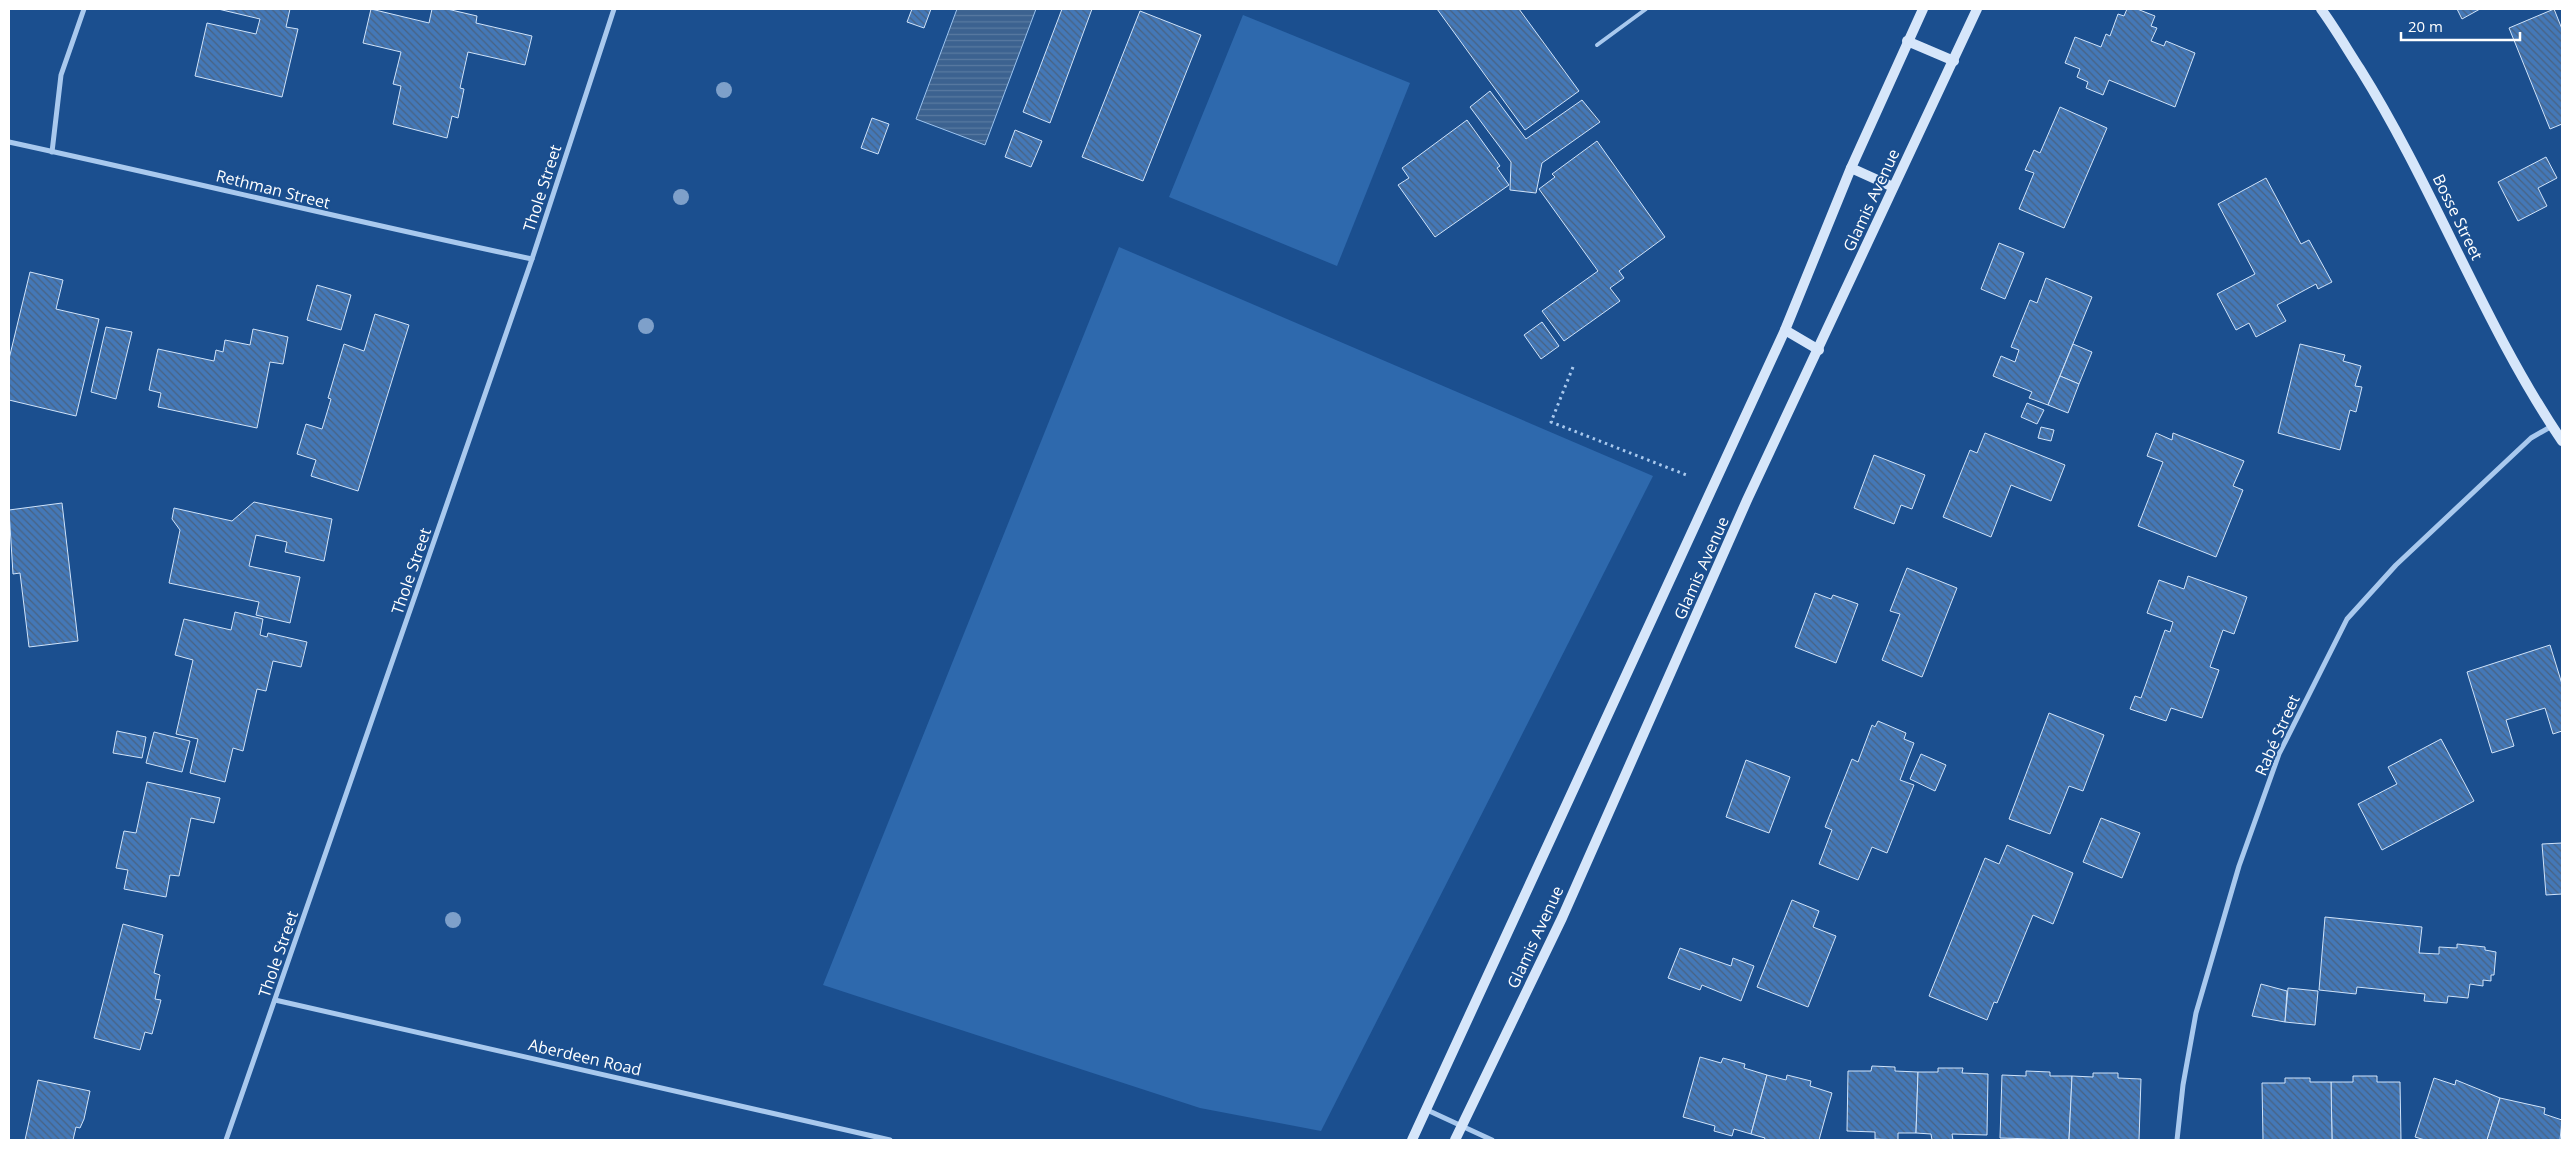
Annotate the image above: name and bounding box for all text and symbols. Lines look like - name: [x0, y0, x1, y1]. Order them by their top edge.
- scale bar: [2401, 10, 2520, 42]
- text: 20 m: [2408, 16, 2443, 36]
- street label: Thole Street: [518, 141, 566, 234]
- street label: Glamis Avenue: [1838, 145, 1904, 255]
- street label: Rethman Street: [214, 164, 333, 214]
- street label: Bosse Street: [2428, 170, 2488, 264]
- street label: Glamis Avenue: [1668, 513, 1734, 623]
- street label: Thole Street: [386, 525, 436, 617]
- street label: Rabé Street: [2249, 691, 2305, 779]
- street label: Glamis Avenue: [1502, 882, 1568, 992]
- street label: Thole Street: [253, 908, 303, 1000]
- street label: Aberdeen Road: [526, 1033, 644, 1081]

